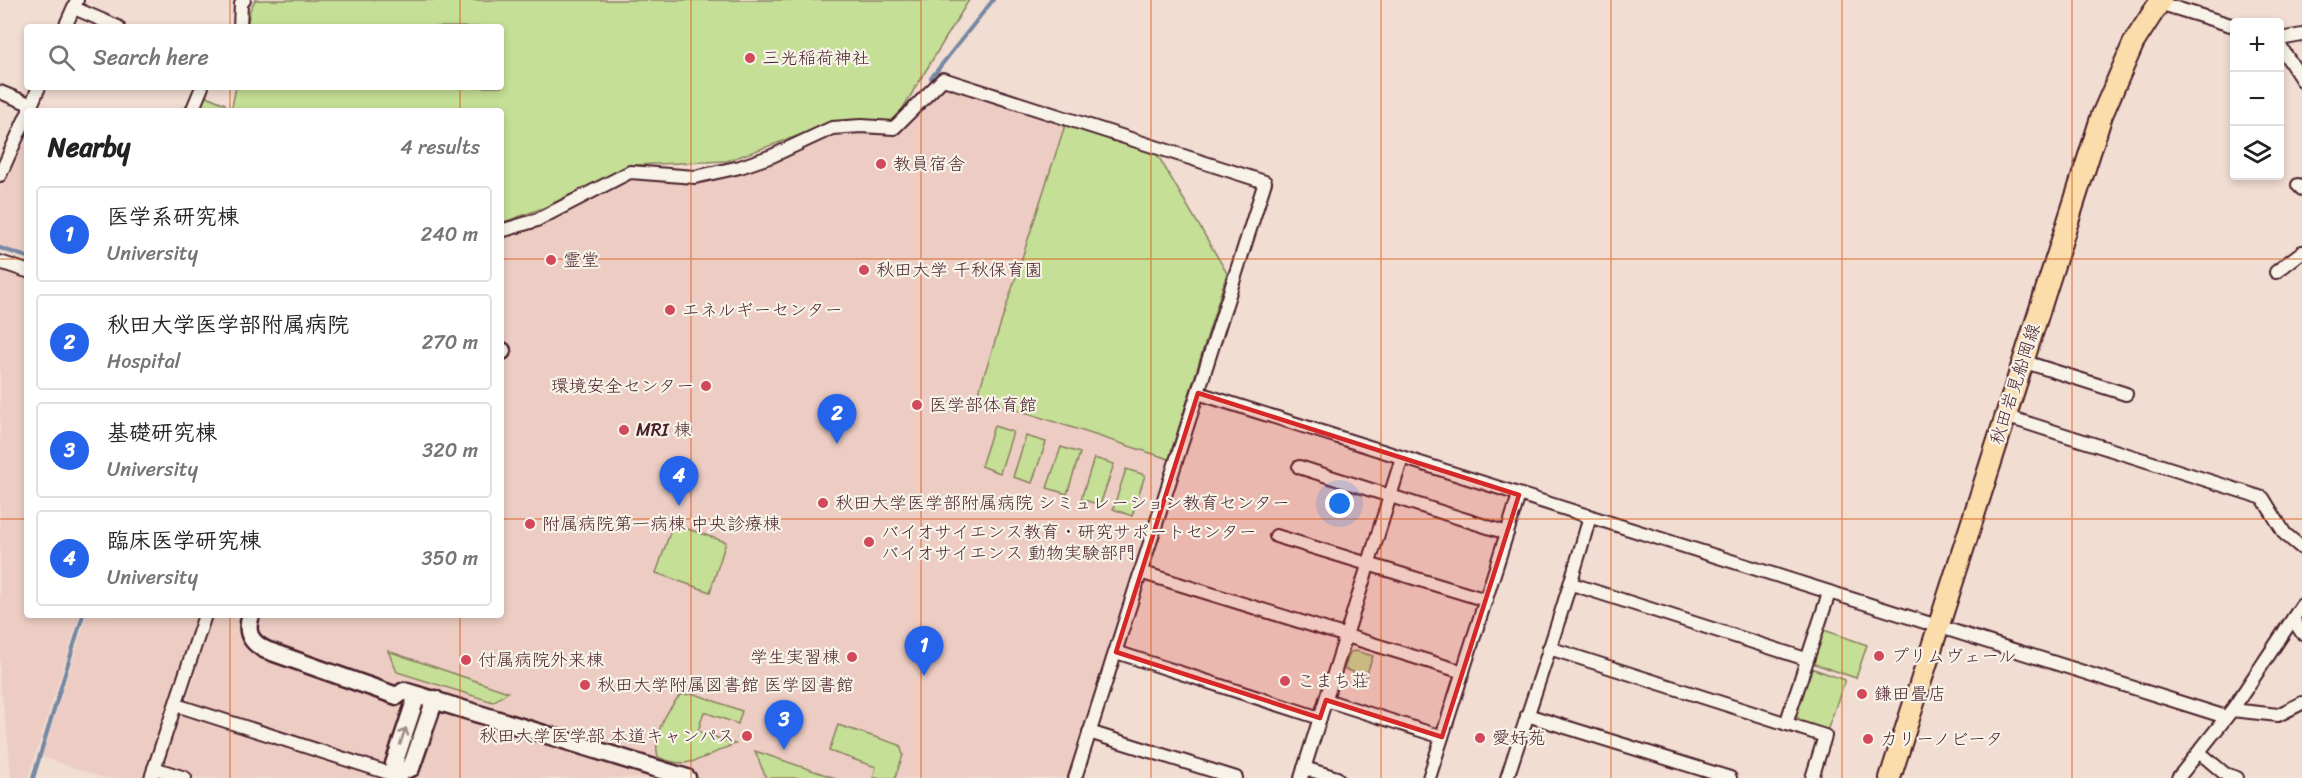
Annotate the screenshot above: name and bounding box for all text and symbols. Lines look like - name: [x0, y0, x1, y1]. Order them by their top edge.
- map controls: [2230, 18, 2284, 180]
- button: +: [2230, 18, 2284, 72]
- search box: [24, 24, 504, 90]
- text: Search here: [93, 38, 209, 77]
- icon: search: [45, 41, 78, 74]
- place label: 三光稲荷神社: [762, 42, 870, 74]
- marker: 三光稲荷神社: [743, 51, 757, 65]
- button: −: [2230, 72, 2284, 126]
- text: Nearby: [48, 124, 130, 170]
- button: layers: [2230, 126, 2284, 180]
- text: 4 results: [400, 130, 480, 165]
- place label: 教員宿舎: [893, 148, 965, 180]
- marker: 教員宿舎: [874, 157, 888, 171]
- text: 医学系研究棟: [107, 197, 239, 236]
- text: 1: [65, 217, 74, 252]
- text: 240 m: [421, 217, 478, 252]
- text: University: [107, 236, 198, 271]
- place label: 霊堂: [563, 244, 599, 276]
- marker: 霊堂: [544, 253, 558, 267]
- place label: 秋田大学 千秋保育園: [876, 254, 1043, 286]
- marker: 秋田大学 千秋保育園: [857, 263, 871, 277]
- place label: エネルギーセンター: [682, 294, 843, 326]
- marker: エネルギーセンター: [663, 303, 677, 317]
- text: 秋田大学医学部附属病院: [107, 305, 349, 344]
- street label: 秋田岩見船岡線: [1980, 319, 2050, 449]
- text: 2: [64, 325, 75, 360]
- text: 270 m: [422, 325, 478, 360]
- text: Hospital: [107, 344, 180, 379]
- place label: 環境安全センター: [551, 370, 694, 402]
- marker: 環境安全センター: [699, 379, 713, 393]
- place label: 医学部体育館: [929, 389, 1037, 421]
- pin: 2: [818, 394, 856, 444]
- marker: 医学部体育館: [910, 398, 924, 412]
- text: 基礎研究棟: [107, 413, 217, 452]
- place label: MRI 棟: [636, 414, 691, 446]
- marker: MRI 棟: [617, 423, 631, 437]
- text: 3: [64, 433, 75, 468]
- text: 320 m: [422, 433, 478, 468]
- text: University: [107, 452, 198, 487]
- pin: 4: [660, 456, 698, 506]
- place label: 秋田大学医学部附属病院 シミュレーション教育センター: [835, 487, 1290, 519]
- your location: [1325, 489, 1354, 518]
- marker: 秋田大学医学部附属病院 シミュレーション教育センター: [816, 496, 830, 510]
- place label: 附属病院第一病棟 中央診療棟: [542, 508, 781, 540]
- place label: バイオサイエンス教育・研究サポートセンター バイオサイエンス 動物実験部門: [881, 516, 1256, 569]
- marker: 附属病院第一病棟 中央診療棟: [523, 517, 537, 531]
- text: 臨床医学研究棟: [107, 521, 261, 560]
- marker: バイオサイエンス教育・研究サポートセンター バイオサイエンス 動物実験部門: [862, 535, 876, 549]
- text: 4: [63, 541, 76, 576]
- text: 350 m: [422, 541, 478, 576]
- text: University: [107, 560, 198, 595]
- pin: 1: [904, 626, 944, 676]
- place label: プリムヴェール: [1891, 640, 2016, 672]
- place label: 学生実習棟: [750, 641, 840, 673]
- place label: 付属病院外来棟: [478, 644, 604, 676]
- marker: プリムヴェール: [1872, 649, 1886, 663]
- marker: 学生実習棟: [845, 650, 859, 664]
- marker: 付属病院外来棟: [459, 653, 473, 667]
- place label: こまち荘: [1297, 665, 1369, 697]
- place label: 秋田大学附属図書館 医学図書館: [597, 669, 854, 701]
- marker: こまち荘: [1278, 674, 1292, 688]
- marker: 秋田大学附属図書館 医学図書館: [578, 678, 592, 692]
- place label: 鎌田畳店: [1874, 678, 1946, 710]
- marker: 鎌田畳店: [1855, 687, 1869, 701]
- pin: 3: [764, 700, 804, 750]
- place label: 秋田大学医学部 本道キャンパス: [479, 720, 735, 752]
- place label: 愛好苑: [1492, 722, 1546, 754]
- place label: カリーノビータ: [1880, 723, 2003, 755]
- one-way arrow: [398, 727, 409, 746]
- marker: 秋田大学医学部 本道キャンパス: [740, 729, 754, 743]
- marker: 愛好苑: [1473, 731, 1487, 745]
- marker: カリーノビータ: [1861, 732, 1875, 746]

